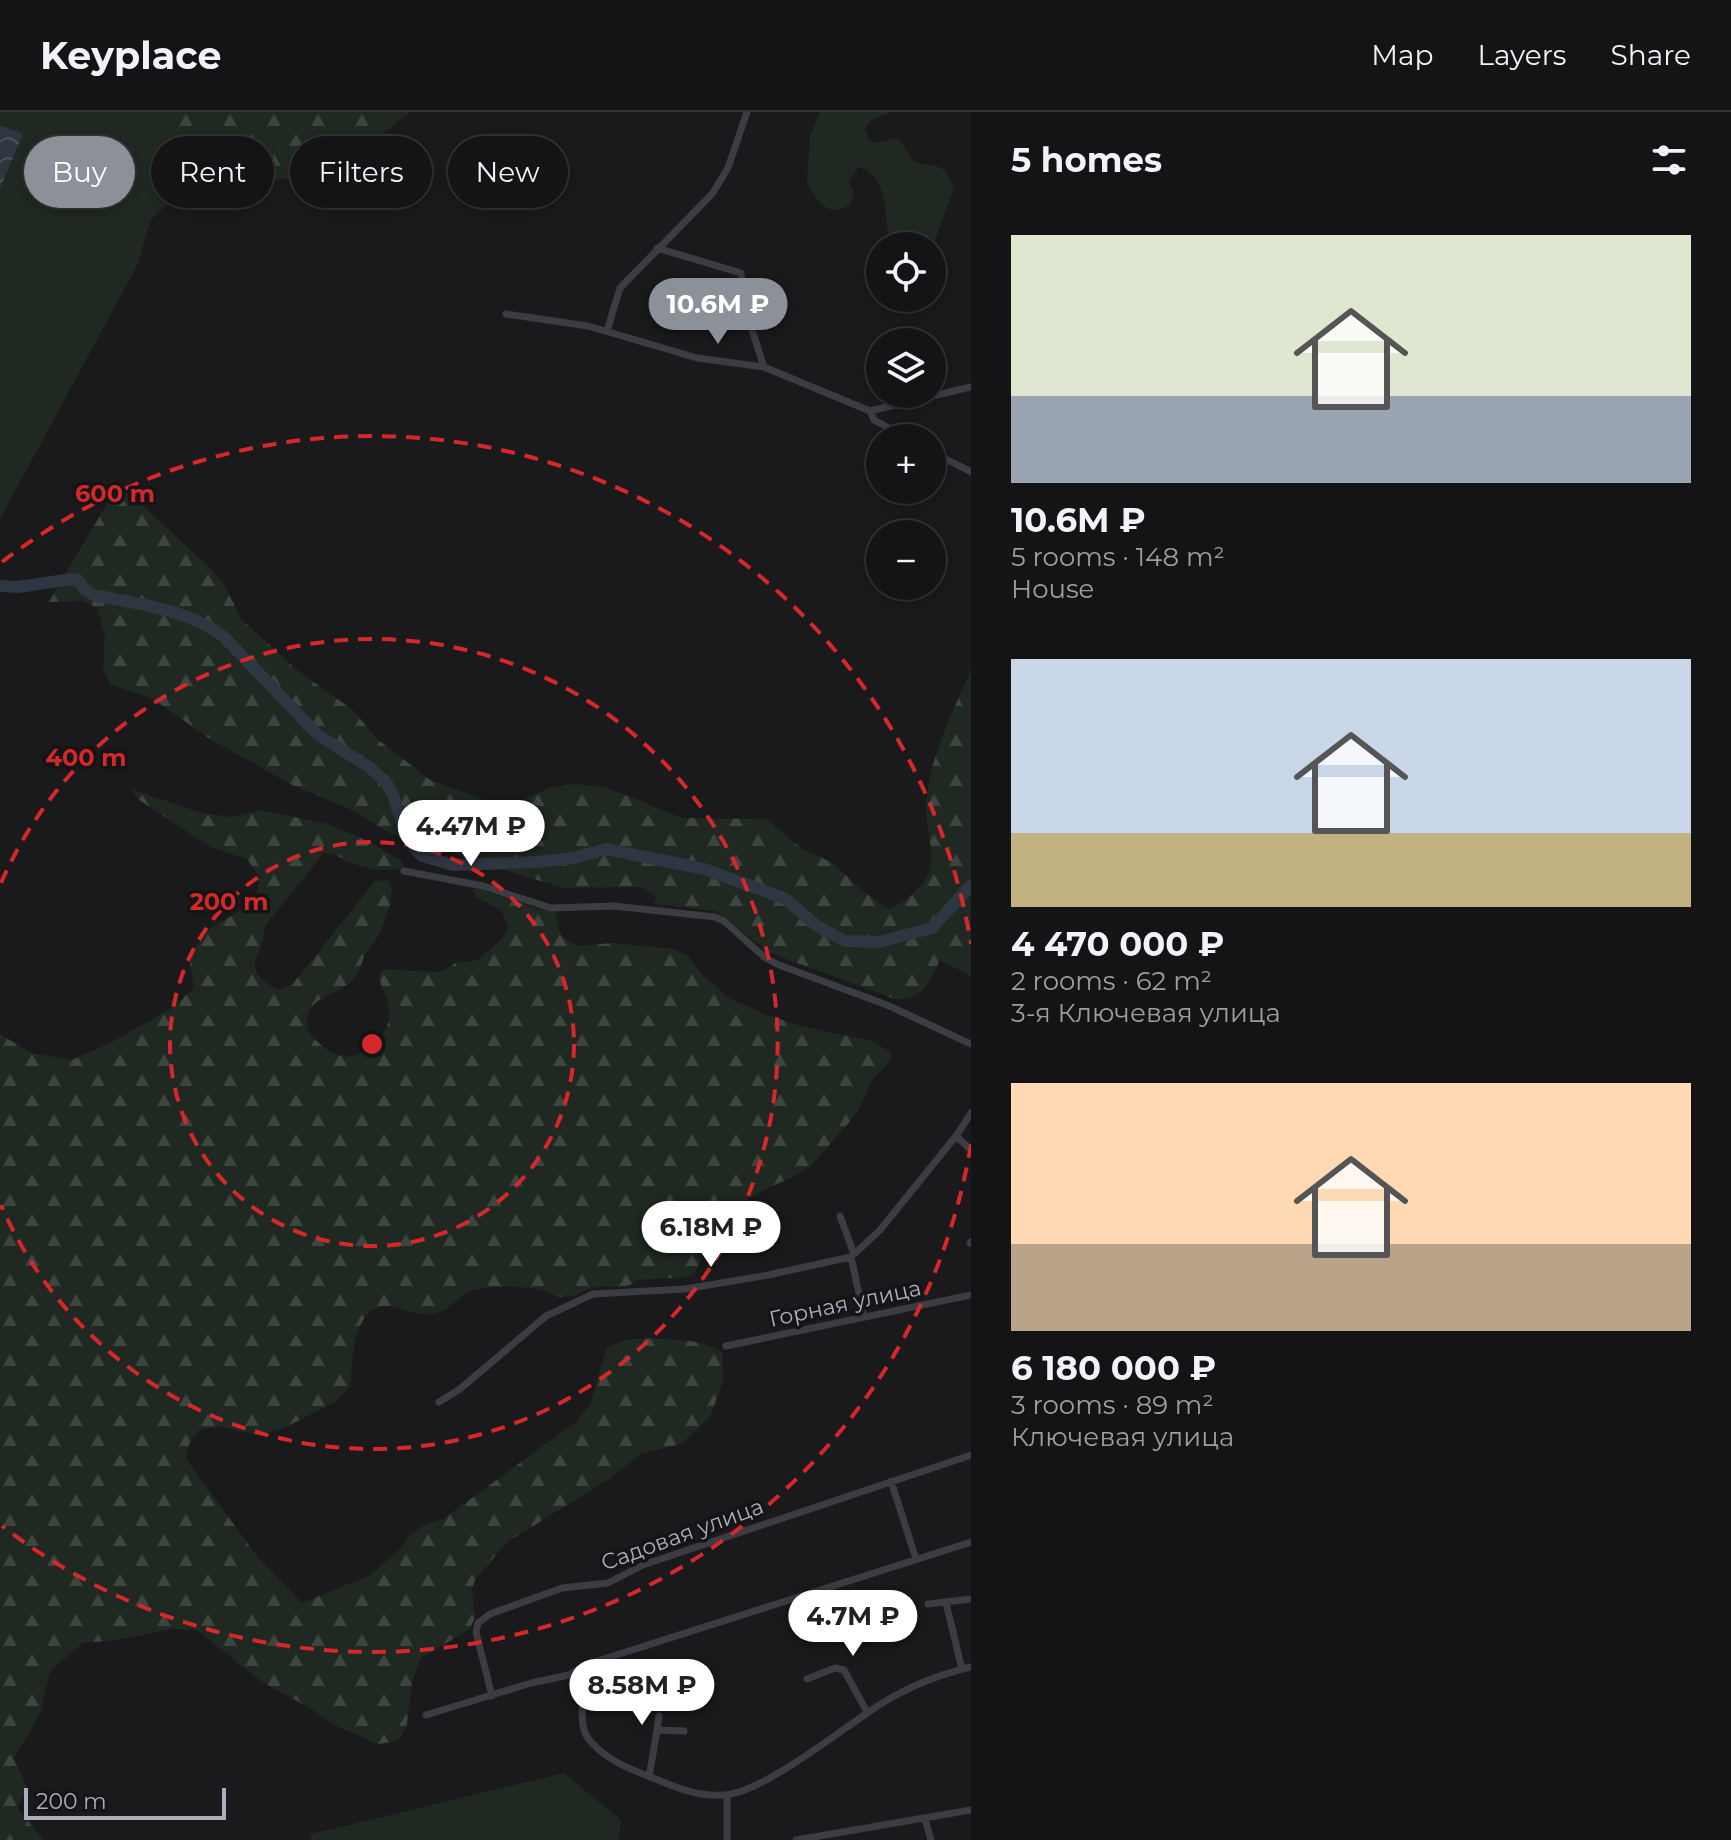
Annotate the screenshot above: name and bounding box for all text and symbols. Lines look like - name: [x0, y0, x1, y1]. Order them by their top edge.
- text: Keyplace: [40, 32, 221, 79]
- text: Map: [1371, 38, 1434, 72]
- text: Layers: [1478, 38, 1567, 72]
- text: Share: [1611, 38, 1691, 72]
- chip: Buy: [24, 136, 135, 208]
- chip: Rent: [151, 136, 274, 208]
- chip: Filters: [290, 136, 432, 208]
- chip: New: [448, 136, 568, 208]
- icon: filters: [1647, 138, 1691, 182]
- text: 5 homes: [1011, 139, 1162, 181]
- map controls: [866, 232, 946, 600]
- button: locate: [866, 232, 946, 312]
- pin: 10.6M ₽: [644, 278, 792, 346]
- icon: home: [1279, 287, 1423, 431]
- text: 10.6M ₽: [667, 288, 769, 320]
- button: layers: [866, 328, 946, 408]
- button: +: [866, 424, 946, 504]
- text: 600 m: [75, 479, 155, 508]
- text: 10.6M ₽: [1011, 499, 1146, 541]
- button: −: [866, 520, 946, 600]
- text: 5 rooms · 148 m²: [1011, 541, 1225, 573]
- text: House: [1011, 573, 1094, 605]
- icon: home: [1279, 711, 1423, 855]
- text: 400 m: [45, 743, 127, 772]
- pin: 4.47M ₽: [397, 800, 545, 868]
- text: 4.47M ₽: [416, 810, 526, 842]
- text: 200 m: [190, 887, 268, 916]
- text: 4 470 000 ₽: [1011, 923, 1224, 965]
- text: 2 rooms · 62 m²: [1011, 965, 1212, 997]
- text: 3-я Ключевая улица: [1011, 997, 1281, 1029]
- centre of rings: [358, 1030, 386, 1058]
- icon: home: [1279, 1135, 1423, 1279]
- pin: 6.18M ₽: [637, 1201, 785, 1269]
- text: 6.18M ₽: [660, 1211, 762, 1243]
- street label: Горная улица: [767, 1274, 923, 1333]
- text: 6 180 000 ₽: [1011, 1347, 1216, 1389]
- text: 3 rooms · 89 m²: [1011, 1389, 1214, 1421]
- text: Ключевая улица: [1011, 1421, 1234, 1453]
- street label: Садовая улица: [597, 1493, 767, 1576]
- pin: 4.7M ₽: [788, 1590, 918, 1658]
- text: 4.7M ₽: [806, 1600, 900, 1632]
- pin: 8.58M ₽: [568, 1659, 716, 1727]
- text: 8.58M ₽: [587, 1669, 697, 1701]
- scale bar: [24, 1784, 226, 1820]
- text: 200 m: [36, 1788, 107, 1815]

